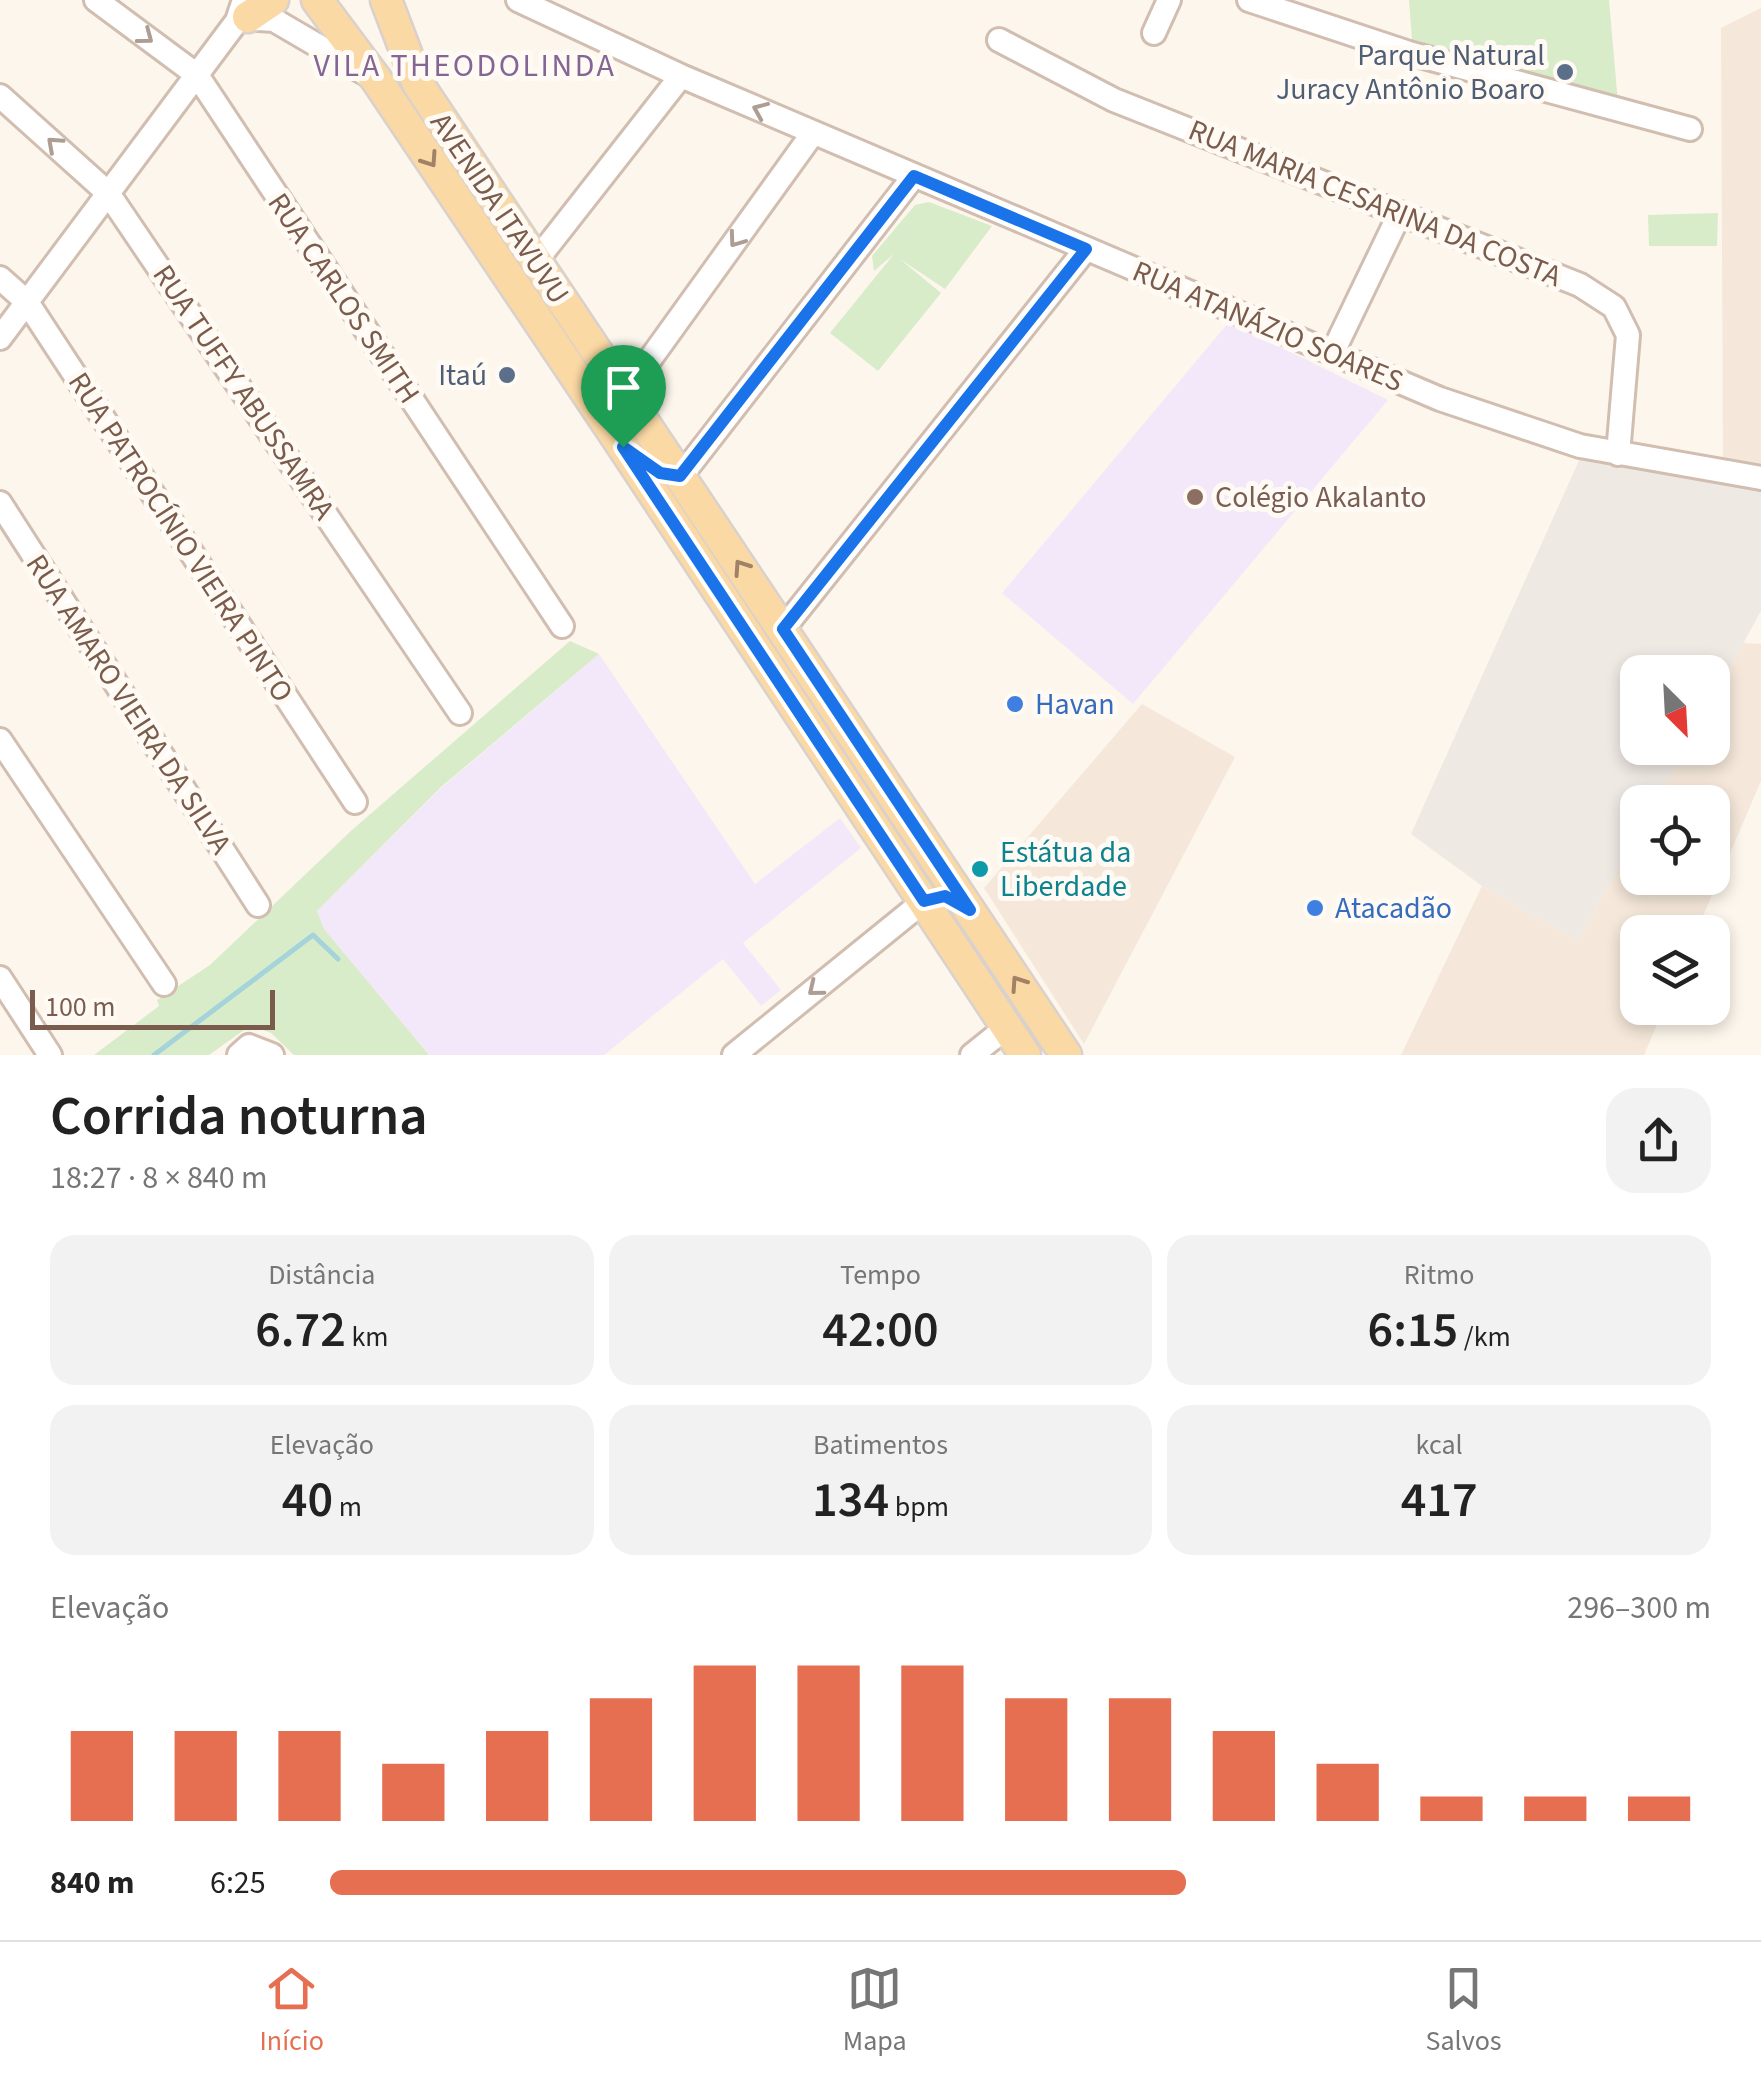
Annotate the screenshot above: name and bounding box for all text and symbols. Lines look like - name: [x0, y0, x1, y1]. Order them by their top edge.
- one-way arrow: [135, 26, 153, 43]
- place label: Parque Natural Juracy Antônio Boaro: [1276, 34, 1545, 111]
- district label: VILA THEODOLINDA: [314, 43, 616, 89]
- marker: Parque Natural Juracy Antônio Boaro: [1554, 61, 1576, 83]
- one-way arrow: [752, 102, 770, 122]
- street label: AVENIDA ITAVUVU: [420, 104, 580, 313]
- street label: RUA MARIA CESARINA DA COSTA: [1182, 109, 1568, 298]
- one-way arrow: [47, 138, 66, 156]
- one-way arrow: [418, 150, 437, 168]
- street label: RUA CARLOS SMITH: [257, 184, 430, 412]
- one-way arrow: [730, 229, 748, 248]
- street label: RUA ATANÁZIO SOARES: [1126, 250, 1410, 403]
- street label: RUA TUFFY ABUSSAMRA: [142, 256, 346, 529]
- pin: [581, 345, 666, 448]
- place label: Itaú: [438, 354, 487, 397]
- icon: arrive: [596, 360, 651, 415]
- street label: RUA PATROCÍNIO VIEIRA PINTO: [58, 364, 304, 711]
- marker: Itaú: [496, 364, 518, 386]
- place label: Colégio Akalanto: [1215, 476, 1427, 519]
- marker: Colégio Akalanto: [1184, 486, 1206, 508]
- street label: RUA AMARO VIEIRA DA SILVA: [15, 546, 242, 863]
- one-way arrow: [735, 560, 754, 578]
- north arrow: [1620, 655, 1730, 765]
- map controls: [1620, 655, 1730, 1025]
- place label: Havan: [1035, 683, 1115, 726]
- marker: Havan: [1004, 693, 1026, 715]
- button: locate: [1620, 785, 1730, 895]
- place label: Estátua da Liberdade: [1000, 831, 1131, 908]
- marker: Estátua da Liberdade: [969, 858, 991, 880]
- place label: Atacadão: [1335, 887, 1452, 930]
- marker: Atacadão: [1304, 897, 1326, 919]
- button: layers: [1620, 915, 1730, 1025]
- one-way arrow: [1011, 975, 1030, 993]
- one-way arrow: [809, 977, 827, 995]
- scale bar: [30, 985, 275, 1030]
- text: 100 m: [45, 987, 116, 1027]
- text: Corrida noturna: [50, 1078, 428, 1156]
- button: share: [1606, 1088, 1711, 1193]
- text: 18:27 · 8 × 840 m: [50, 1155, 268, 1201]
- text: Distância: [268, 1255, 376, 1295]
- text: Tempo: [840, 1255, 921, 1295]
- text: Ritmo: [1404, 1255, 1475, 1295]
- text: 6.72: [255, 1295, 346, 1366]
- text: 42:00: [822, 1295, 939, 1366]
- text: 6:15: [1368, 1295, 1458, 1366]
- text: km: [346, 1317, 389, 1357]
- text: /km: [1458, 1317, 1511, 1357]
- text: Elevação: [270, 1425, 374, 1465]
- text: Batimentos: [813, 1425, 948, 1465]
- text: kcal: [1416, 1425, 1463, 1465]
- text: 40: [282, 1465, 333, 1536]
- text: 134: [812, 1465, 889, 1536]
- text: 417: [1401, 1465, 1478, 1536]
- text: m: [333, 1487, 362, 1527]
- text: bpm: [889, 1487, 949, 1527]
- text: Elevação: [50, 1585, 169, 1631]
- text: 296–300 m: [1567, 1585, 1711, 1631]
- text: 840 m: [50, 1860, 135, 1906]
- text: 6:25: [210, 1860, 266, 1906]
- tab: Início: [259, 1961, 324, 2061]
- tab: Mapa: [843, 1961, 907, 2061]
- tab: Salvos: [1425, 1961, 1502, 2061]

